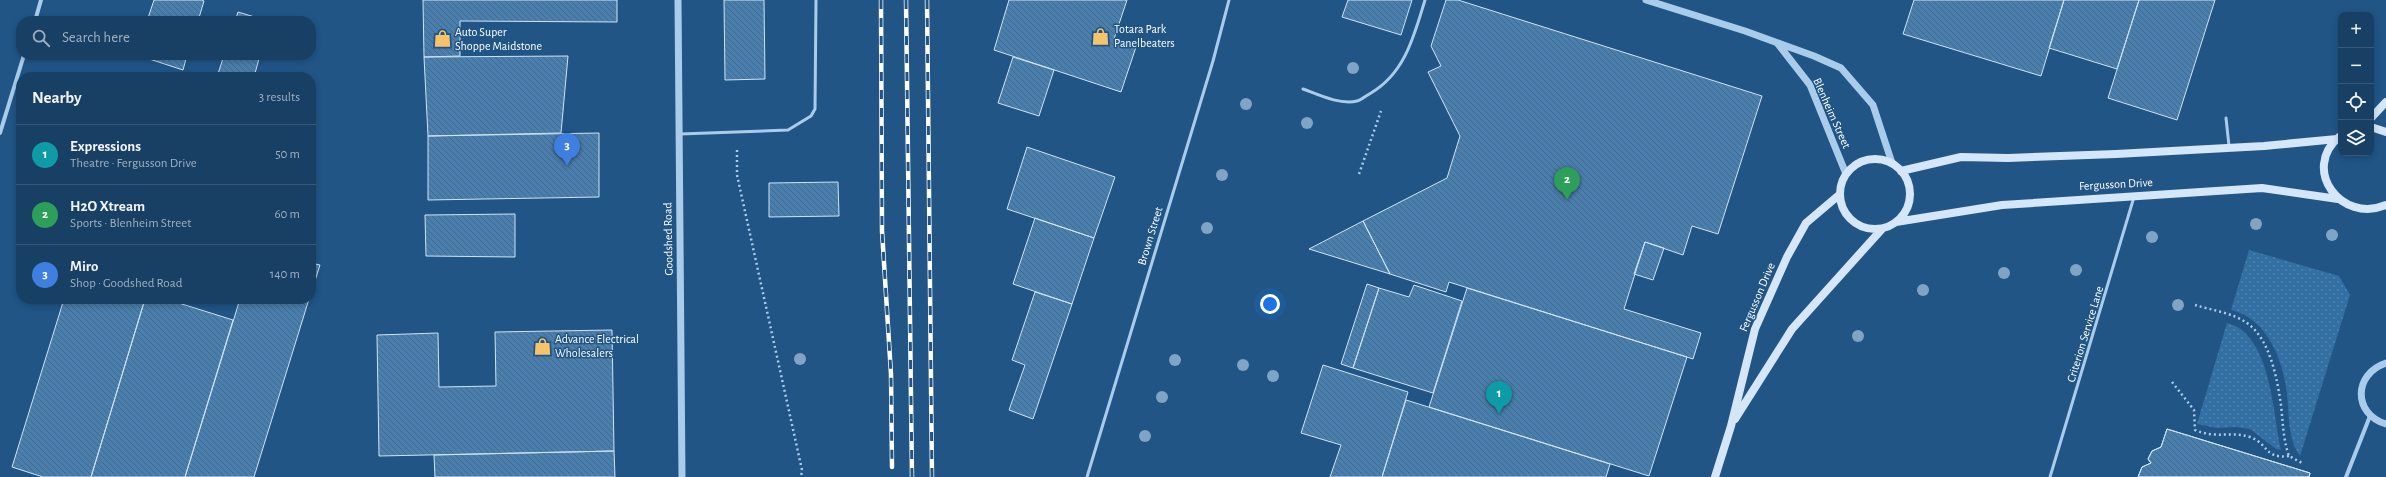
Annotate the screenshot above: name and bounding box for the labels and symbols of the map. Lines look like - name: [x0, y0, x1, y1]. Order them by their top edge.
- place label: Totara Park Panelbeaters: [1114, 23, 1175, 49]
- place label: Auto Super Shoppe Maidstone: [455, 26, 542, 52]
- shop icon: Totara Park Panelbeaters: [1091, 26, 1111, 46]
- shop icon: Auto Super Shoppe Maidstone: [432, 29, 452, 49]
- street label: Blenheim Street: [1811, 76, 1853, 150]
- pin: 3: [554, 133, 580, 166]
- pin: 2: [1554, 167, 1580, 200]
- street label: Fergusson Drive: [2079, 176, 2153, 192]
- street label: Goodshed Road: [661, 202, 675, 276]
- street label: Brown Street: [1135, 205, 1165, 267]
- street label: Fergusson Drive: [1737, 261, 1777, 333]
- street label: Criterion Service Lane: [2065, 284, 2105, 384]
- your location: [1260, 294, 1280, 314]
- place label: Advance Electrical Wholesalers: [555, 333, 639, 359]
- shop icon: Advance Electrical Wholesalers: [532, 336, 552, 356]
- pin: 1: [1486, 381, 1512, 414]

